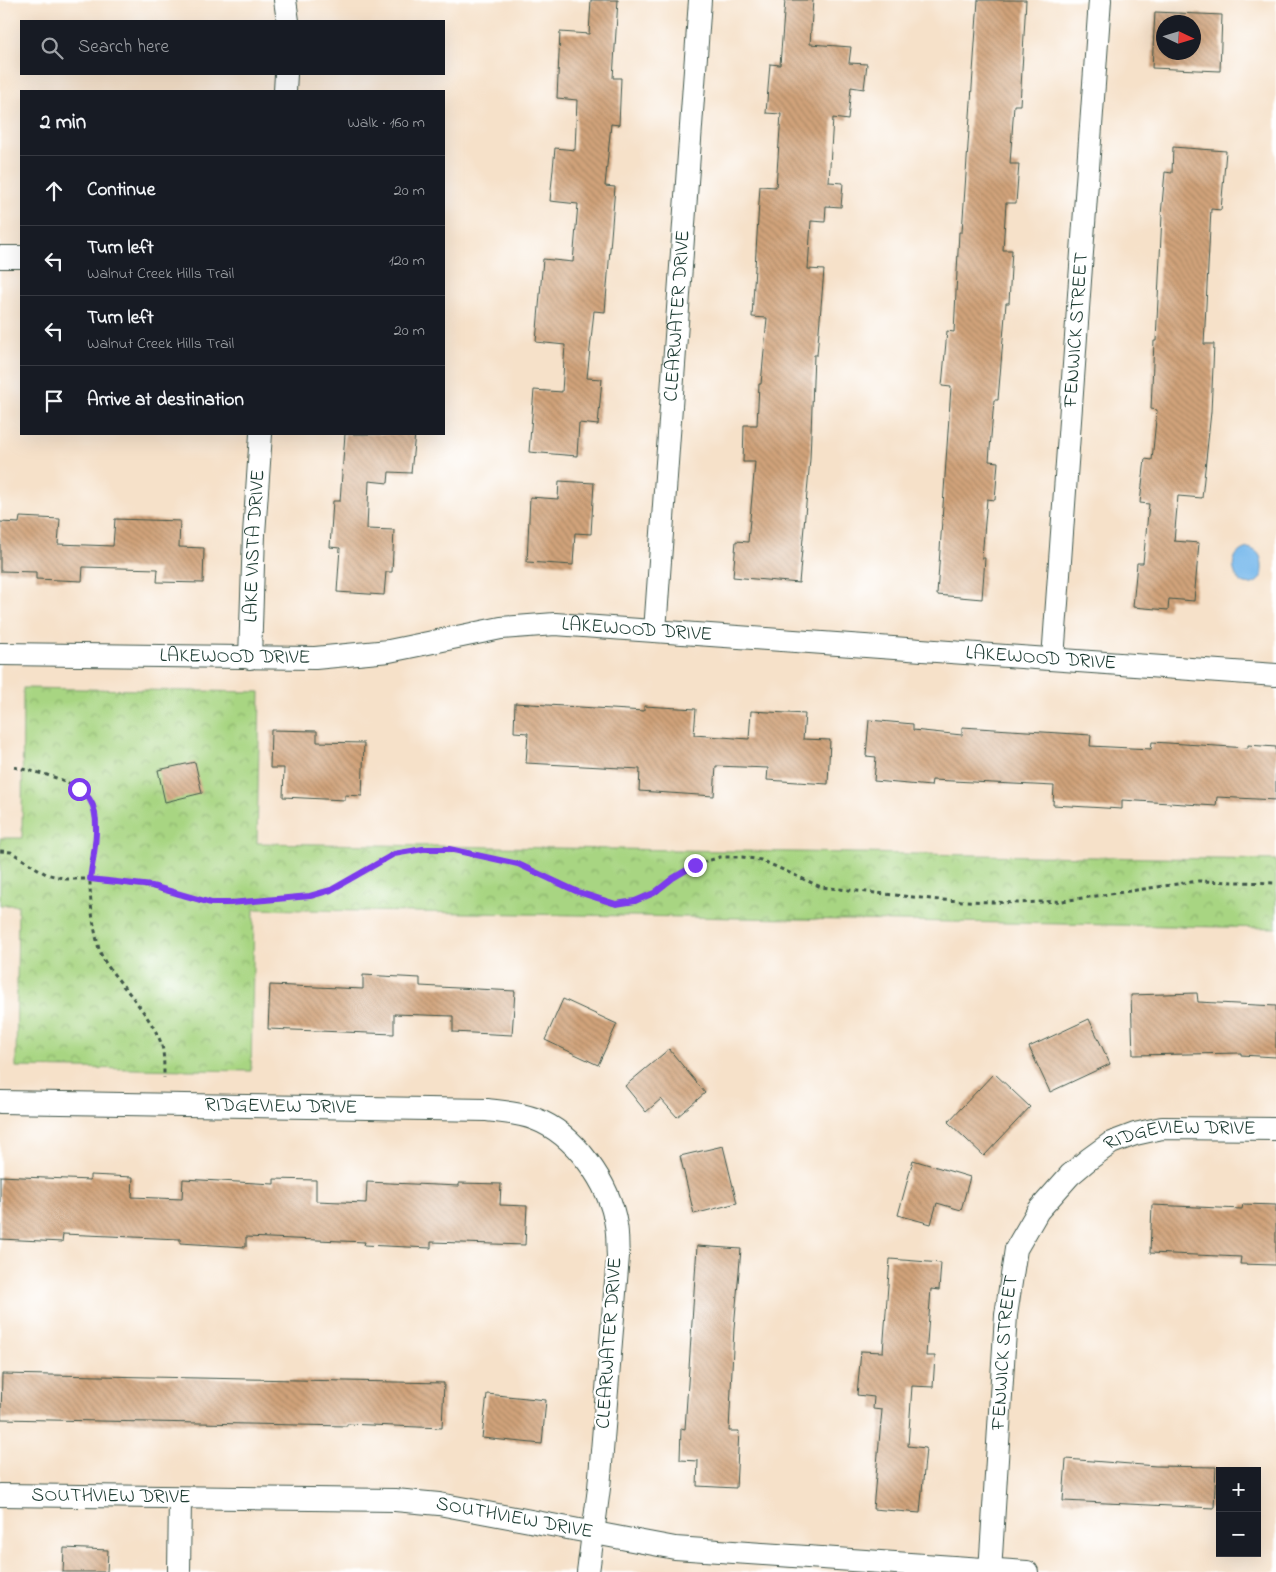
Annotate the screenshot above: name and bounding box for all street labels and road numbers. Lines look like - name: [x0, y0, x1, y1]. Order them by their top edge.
- street label: CLEARWATER DRIVE: [657, 229, 698, 403]
- street label: FENWICK STREET: [1056, 251, 1096, 409]
- street label: LAKE VISTA DRIVE: [237, 469, 273, 623]
- street label: LAKEWOOD DRIVE: [561, 610, 713, 650]
- street label: LAKEWOOD DRIVE: [965, 639, 1117, 678]
- street label: LAKEWOOD DRIVE: [159, 642, 311, 672]
- street label: RIDGEVIEW DRIVE: [204, 1091, 358, 1122]
- street label: RIDGEVIEW DRIVE: [1098, 1113, 1256, 1158]
- street label: CLEARWATER DRIVE: [590, 1256, 630, 1430]
- street label: FENWICK STREET: [984, 1273, 1026, 1432]
- street label: SOUTHVIEW DRIVE: [31, 1481, 191, 1512]
- street label: SOUTHVIEW DRIVE: [434, 1489, 595, 1547]

